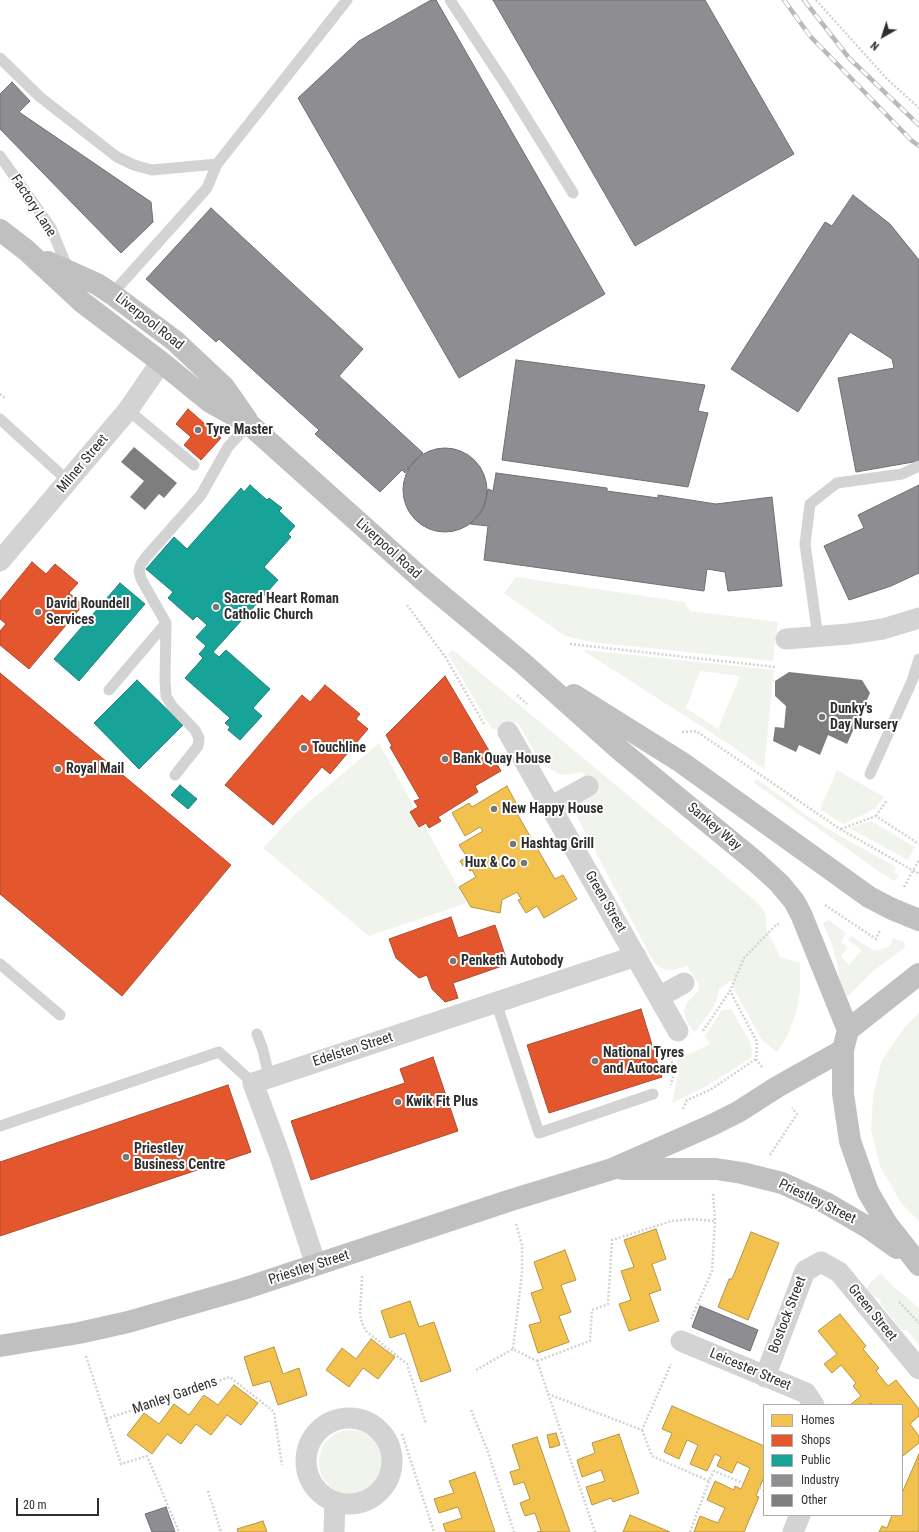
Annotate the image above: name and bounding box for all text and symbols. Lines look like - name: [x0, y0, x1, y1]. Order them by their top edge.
- north arrow: [863, 16, 903, 56]
- text: N: [868, 39, 882, 53]
- street label: Factory Lane: [7, 172, 59, 240]
- street label: Liverpool Road: [111, 290, 187, 354]
- place label: Tyre Master: [206, 422, 273, 438]
- marker: Tyre Master: [193, 425, 203, 435]
- street label: Milner Street: [54, 432, 112, 496]
- street label: Liverpool Road: [352, 515, 424, 583]
- place label: Sacred Heart Roman Catholic Church: [224, 591, 339, 624]
- place label: David Roundell Services: [46, 596, 130, 628]
- marker: Sacred Heart Roman Catholic Church: [211, 602, 221, 612]
- marker: David Roundell Services: [33, 607, 43, 617]
- place label: Dunky's Day Nursery: [830, 701, 898, 734]
- marker: Dunky's Day Nursery: [817, 712, 827, 722]
- place label: Touchline: [312, 740, 366, 756]
- marker: Touchline: [299, 743, 309, 753]
- place label: Bank Quay House: [453, 751, 551, 767]
- marker: Bank Quay House: [440, 754, 450, 764]
- place label: Royal Mail: [66, 761, 124, 777]
- marker: Royal Mail: [53, 764, 63, 774]
- street label: Sankey Way: [684, 800, 744, 854]
- place label: New Happy House: [502, 801, 603, 817]
- marker: New Happy House: [489, 804, 499, 814]
- place label: Hashtag Grill: [521, 836, 594, 852]
- marker: Hashtag Grill: [508, 839, 518, 849]
- place label: Hux & Co: [465, 855, 516, 871]
- marker: Hux & Co: [519, 858, 529, 868]
- street label: Green Street: [581, 868, 629, 936]
- place label: Penketh Autobody: [461, 953, 563, 969]
- marker: Penketh Autobody: [448, 956, 458, 966]
- street label: Edelsten Street: [311, 1029, 395, 1071]
- place label: National Tyres and Autocare: [603, 1045, 684, 1078]
- marker: National Tyres and Autocare: [590, 1056, 600, 1066]
- place label: Kwik Fit Plus: [406, 1094, 478, 1110]
- marker: Kwik Fit Plus: [393, 1097, 403, 1107]
- place label: Priestley Business Centre: [134, 1141, 225, 1174]
- marker: Priestley Business Centre: [121, 1152, 131, 1162]
- street label: Priestley Street: [776, 1176, 858, 1228]
- street label: Priestley Street: [267, 1247, 351, 1289]
- street label: Bostock Street: [766, 1274, 810, 1356]
- street label: Green Street: [844, 1281, 900, 1345]
- street label: Leicester Street: [707, 1345, 793, 1395]
- street label: Manley Gardens: [130, 1374, 220, 1418]
- legend: [763, 1404, 903, 1516]
- text: Homes: [801, 1413, 835, 1427]
- text: Shops: [801, 1433, 830, 1447]
- text: Public: [801, 1453, 830, 1467]
- text: Industry: [801, 1473, 839, 1487]
- scale bar: [18, 1490, 101, 1516]
- text: Other: [801, 1493, 827, 1507]
- text: 20 m: [23, 1498, 47, 1512]

